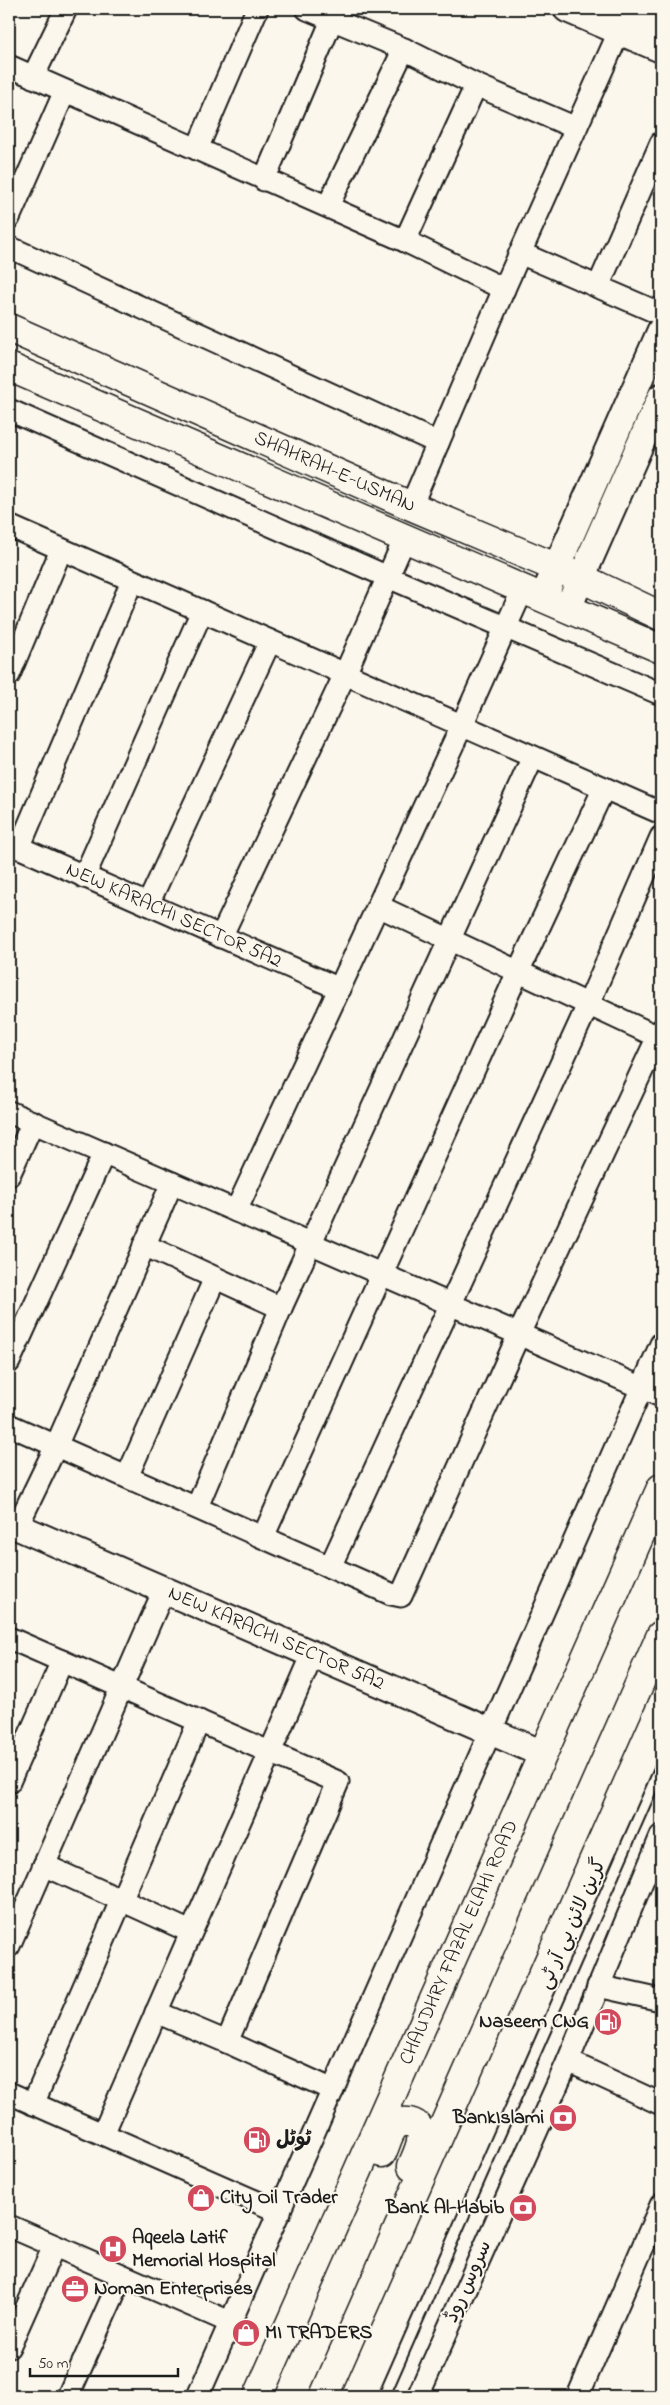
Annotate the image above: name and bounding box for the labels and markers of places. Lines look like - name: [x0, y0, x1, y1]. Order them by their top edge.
- fuel station icon: Naseem CNG: [593, 2007, 623, 2037]
- place label: Naseem CNG: [479, 2008, 589, 2037]
- bank icon: BankIslami: [548, 2103, 578, 2133]
- place label: BankIslami: [452, 2104, 544, 2133]
- fuel station icon: ٹوٹل: [242, 2125, 272, 2155]
- place label: ٹوٹل: [276, 2126, 312, 2155]
- shop icon: City Oil Trader: [186, 2183, 216, 2213]
- place label: City Oil Trader: [220, 2184, 338, 2214]
- bank icon: Bank Al-Habib: [508, 2193, 538, 2223]
- place label: Bank Al-Habib: [385, 2194, 504, 2223]
- place label: Aqeela Latif Memorial Hospital: [132, 2224, 276, 2276]
- hospital icon: Aqeela Latif Memorial Hospital: [98, 2234, 128, 2264]
- office icon: Noman Enterprises: [60, 2274, 90, 2304]
- place label: Noman Enterprises: [94, 2275, 253, 2304]
- shop icon: MI TRADERS: [231, 2318, 261, 2348]
- place label: MI TRADERS: [265, 2319, 373, 2348]

